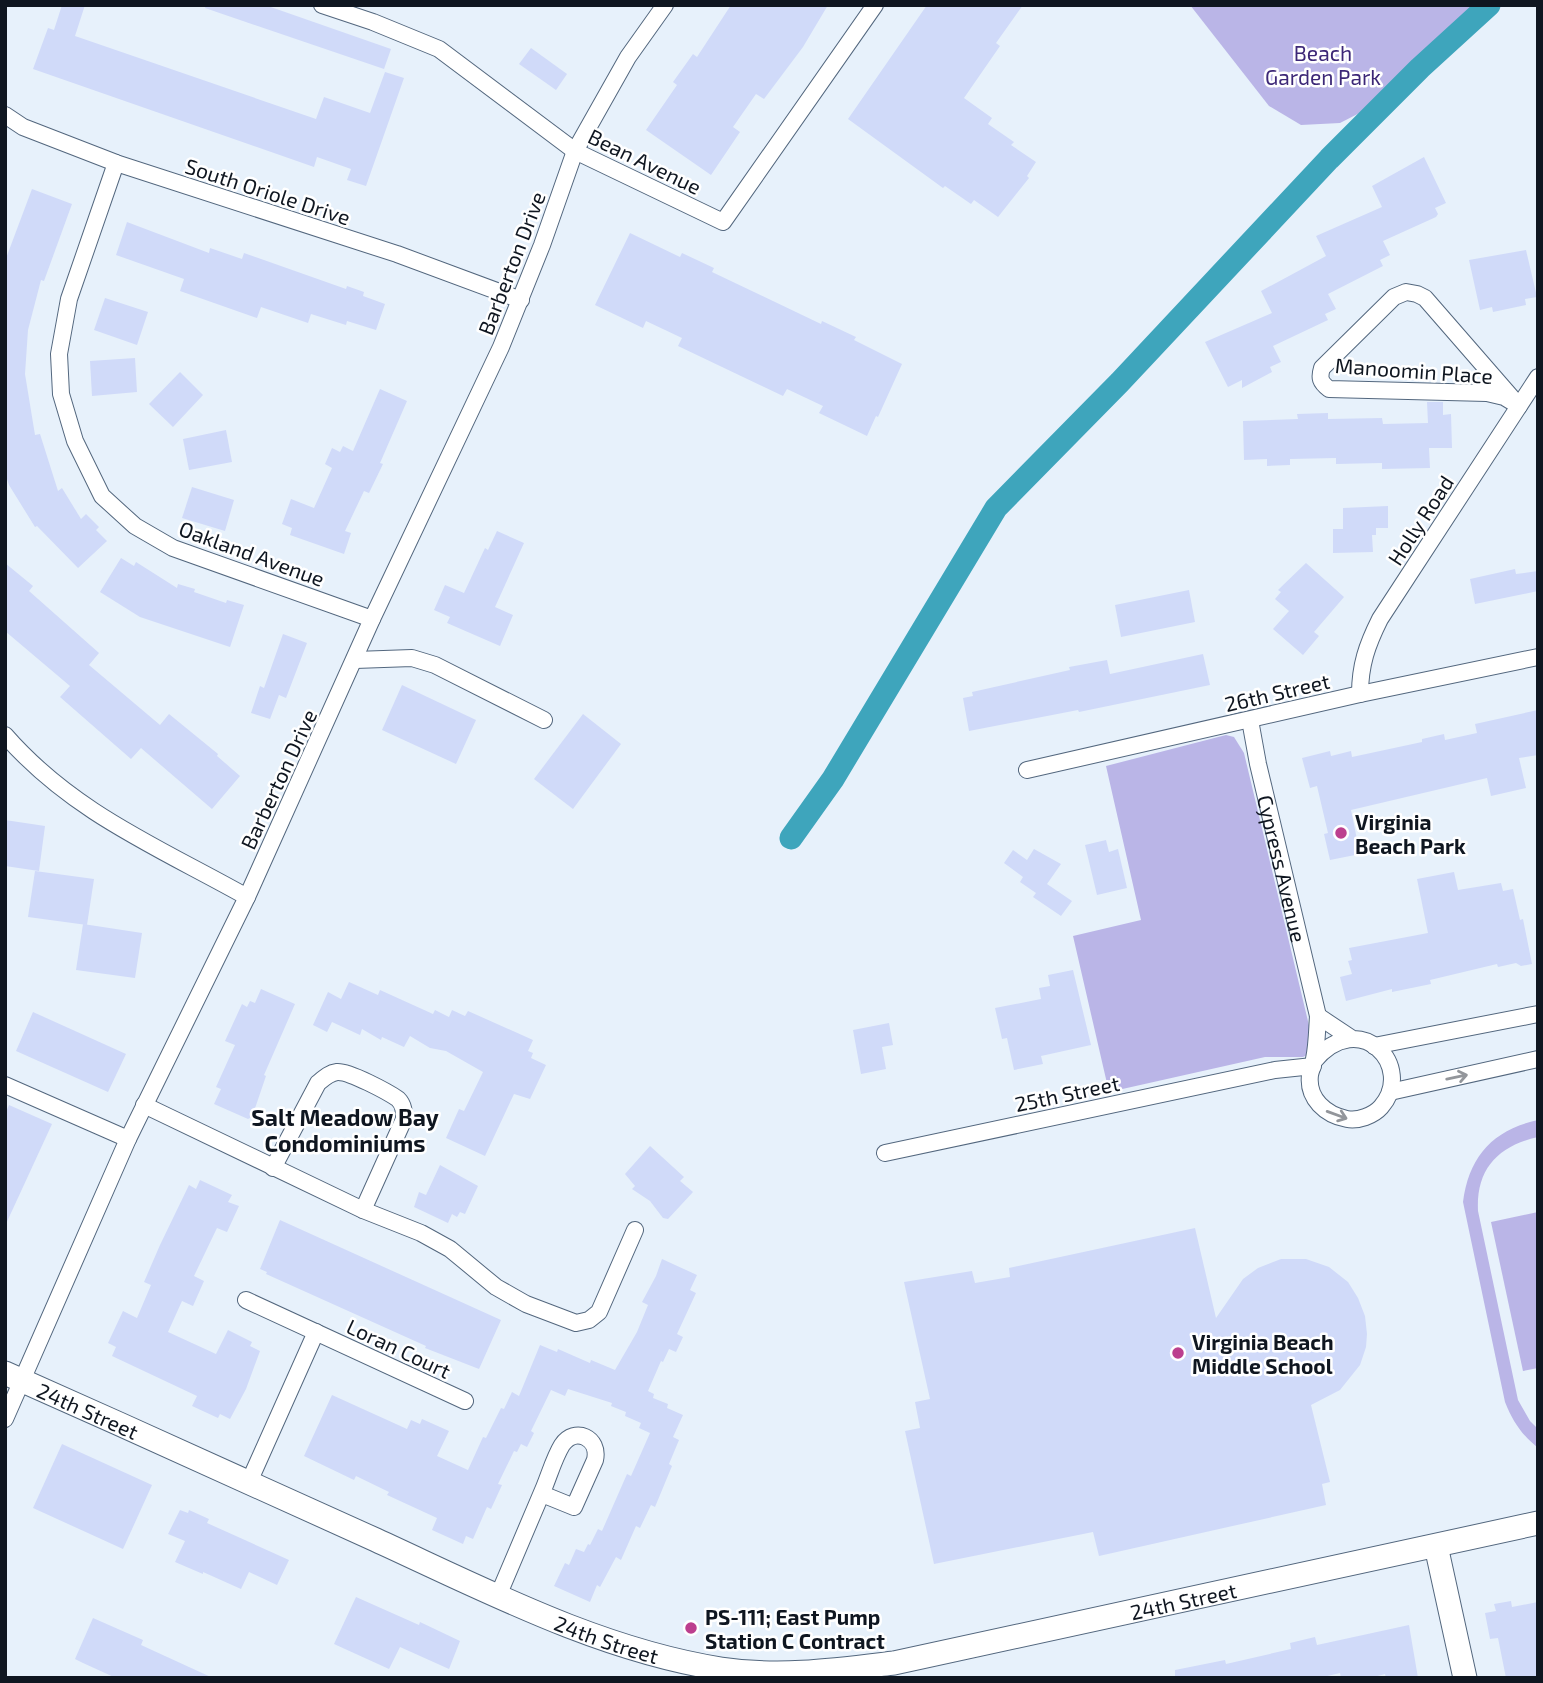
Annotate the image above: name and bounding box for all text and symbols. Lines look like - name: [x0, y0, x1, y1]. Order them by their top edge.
- park label: Beach Garden Park: [1265, 40, 1381, 89]
- street label: Bean Avenue: [584, 123, 706, 199]
- street label: South Oriole Drive: [182, 153, 354, 229]
- street label: Barberton Drive: [472, 188, 550, 338]
- street label: Manoomin Place: [1334, 352, 1494, 388]
- street label: Holly Road: [1382, 471, 1458, 569]
- street label: Oakland Avenue: [176, 515, 328, 591]
- street label: 26th Street: [1222, 668, 1332, 716]
- street label: Barberton Drive: [235, 705, 321, 853]
- street label: Cypress Avenue: [1253, 792, 1312, 944]
- place label: Virginia Beach Park: [1355, 809, 1466, 858]
- marker: Virginia Beach Park: [1333, 825, 1349, 841]
- street label: 25th Street: [1012, 1070, 1122, 1116]
- one-way arrow: [1445, 1070, 1468, 1083]
- district label: Salt Meadow Bay Condominiums: [251, 1103, 439, 1157]
- one-way arrow: [1326, 1110, 1347, 1123]
- street label: Loran Court: [343, 1313, 455, 1383]
- place label: Virginia Beach Middle School: [1192, 1329, 1334, 1378]
- marker: Virginia Beach Middle School: [1170, 1345, 1186, 1361]
- street label: 24th Street: [34, 1377, 143, 1443]
- street label: 24th Street: [1128, 1576, 1239, 1624]
- place label: PS-111; East Pump Station C Contract: [705, 1604, 885, 1653]
- street label: 24th Street: [551, 1609, 661, 1668]
- marker: PS-111; East Pump Station C Contract: [683, 1620, 699, 1636]

